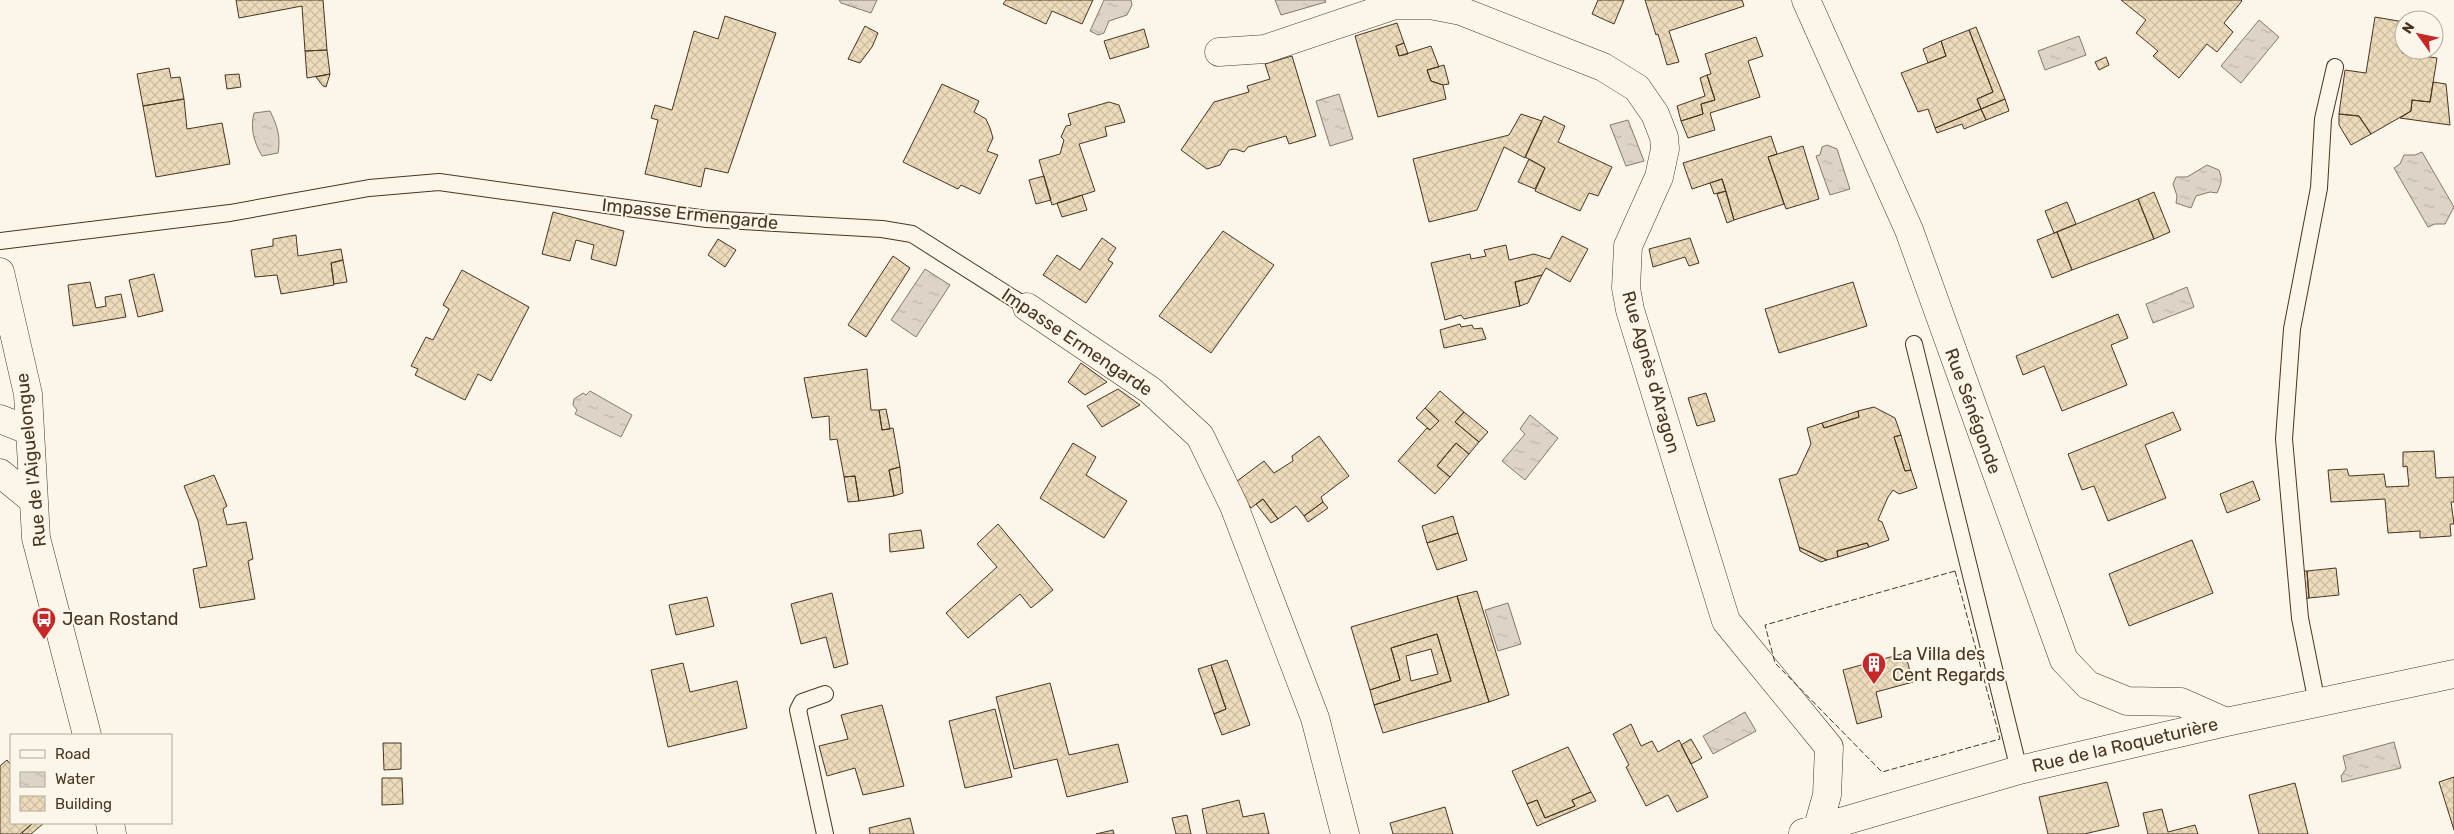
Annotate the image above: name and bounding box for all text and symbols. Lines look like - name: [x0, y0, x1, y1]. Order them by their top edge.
- north arrow: [2394, 10, 2444, 60]
- text: N: [2399, 19, 2418, 37]
- street label: Impasse Ermengarde: [601, 194, 779, 234]
- street label: Impasse Ermengarde: [997, 283, 1157, 401]
- street label: Rue Agnès d'Aragon: [1617, 288, 1685, 456]
- street label: Rue Sénégonde: [1940, 345, 2006, 477]
- street label: Rue de l'Aiguelongue: [11, 372, 51, 548]
- bus stop icon: Jean Rostand: [31, 606, 57, 640]
- place label: Jean Rostand: [62, 608, 179, 630]
- place label: La Villa des Cent Regards: [1892, 643, 2005, 686]
- building icon: La Villa des Cent Regards: [1861, 651, 1887, 685]
- street label: Rue de la Roqueturière: [2030, 713, 2220, 777]
- legend: [10, 734, 172, 824]
- text: Road: [55, 745, 91, 763]
- text: Water: [55, 770, 95, 788]
- text: Building: [55, 795, 112, 813]

